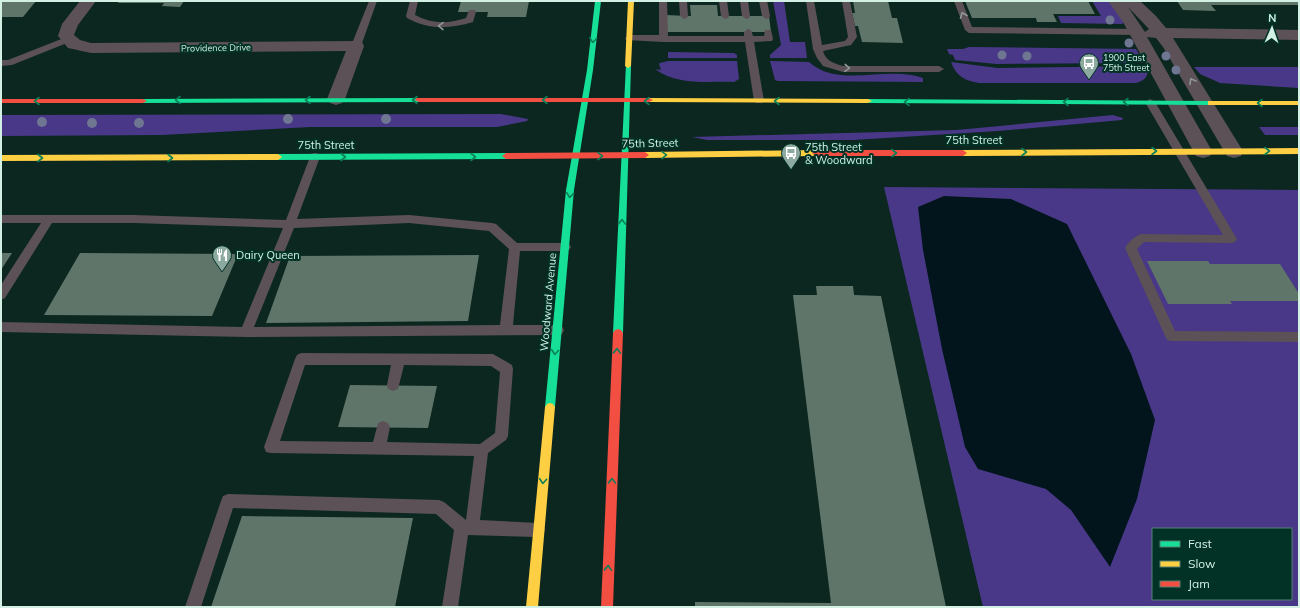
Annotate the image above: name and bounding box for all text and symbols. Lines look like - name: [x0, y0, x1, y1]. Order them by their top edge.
- north arrow: [1252, 8, 1292, 48]
- text: N: [1268, 11, 1277, 25]
- one-way arrow: [960, 12, 968, 19]
- one-way arrow: [438, 21, 444, 30]
- one-way arrow: [589, 37, 598, 43]
- street label: Providence Drive: [181, 41, 251, 54]
- bus stop icon: 1900 East 75th Street: [1078, 52, 1100, 80]
- place label: 1900 East 75th Street: [1103, 52, 1149, 73]
- one-way arrow: [844, 64, 850, 73]
- one-way arrow: [1190, 78, 1197, 85]
- one-way arrow: [175, 96, 181, 104]
- one-way arrow: [305, 96, 311, 104]
- one-way arrow: [412, 96, 418, 104]
- one-way arrow: [542, 96, 548, 104]
- one-way arrow: [34, 97, 40, 105]
- one-way arrow: [644, 97, 650, 105]
- one-way arrow: [774, 97, 780, 105]
- one-way arrow: [904, 98, 910, 106]
- one-way arrow: [1063, 98, 1069, 106]
- one-way arrow: [1123, 98, 1129, 106]
- one-way arrow: [1257, 99, 1263, 107]
- street label: 75th Street: [946, 133, 1003, 147]
- street label: 75th Street: [621, 136, 679, 150]
- street label: 75th Street: [298, 138, 355, 152]
- place label: 75th Street & Woodward: [805, 140, 873, 167]
- bus stop icon: 75th Street & Woodward: [780, 142, 802, 170]
- one-way arrow: [1151, 147, 1157, 155]
- one-way arrow: [1264, 147, 1270, 155]
- one-way arrow: [891, 148, 897, 157]
- one-way arrow: [1021, 148, 1027, 156]
- one-way arrow: [661, 151, 667, 159]
- one-way arrow: [597, 152, 603, 160]
- one-way arrow: [340, 153, 346, 161]
- one-way arrow: [470, 153, 476, 161]
- one-way arrow: [37, 154, 43, 162]
- one-way arrow: [167, 154, 173, 162]
- one-way arrow: [565, 192, 574, 198]
- one-way arrow: [618, 219, 627, 225]
- restaurant icon: Dairy Queen: [211, 244, 233, 272]
- place label: Dairy Queen: [236, 248, 300, 262]
- street label: Woodward Avenue: [537, 252, 559, 352]
- one-way arrow: [613, 348, 622, 354]
- one-way arrow: [551, 349, 560, 355]
- one-way arrow: [539, 478, 548, 484]
- one-way arrow: [608, 478, 616, 484]
- legend: [1152, 528, 1292, 600]
- text: Fast: [1188, 536, 1212, 551]
- text: Slow: [1188, 556, 1216, 571]
- one-way arrow: [604, 565, 613, 571]
- text: Jam: [1188, 576, 1210, 591]

